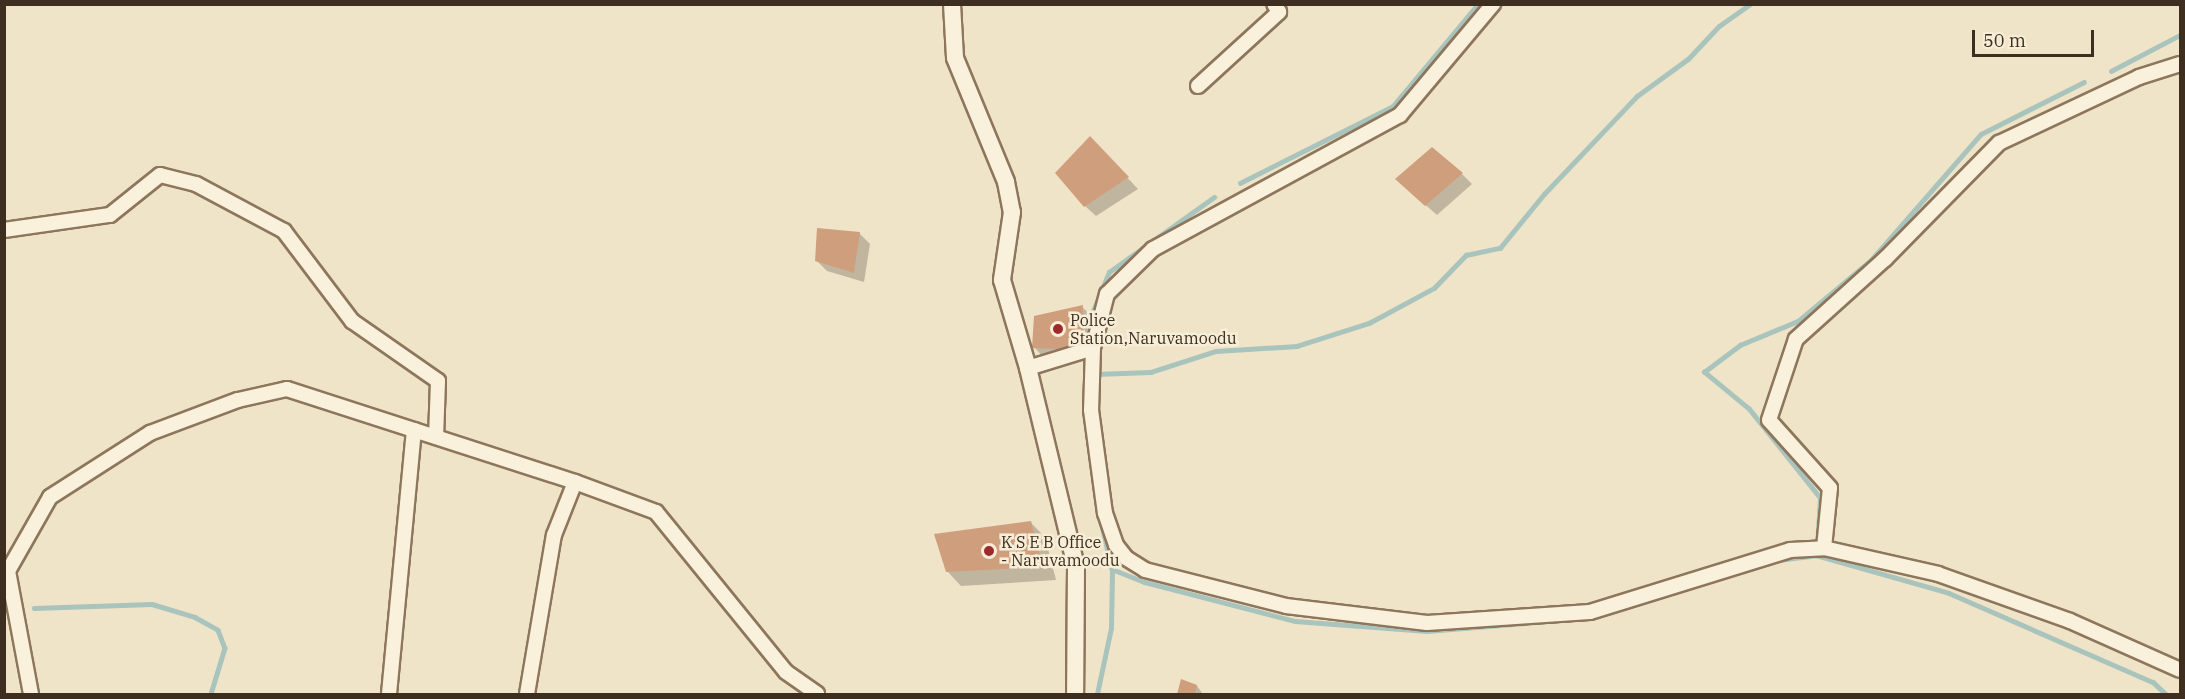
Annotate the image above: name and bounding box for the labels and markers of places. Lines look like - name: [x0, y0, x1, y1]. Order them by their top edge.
- place label: Police Station,Naruvamoodu: [1070, 310, 1237, 348]
- marker: Police Station,Naruvamoodu: [1051, 322, 1065, 336]
- place label: K S E B Office - Naruvamoodu: [1001, 532, 1120, 570]
- marker: K S E B Office - Naruvamoodu: [982, 544, 996, 558]

